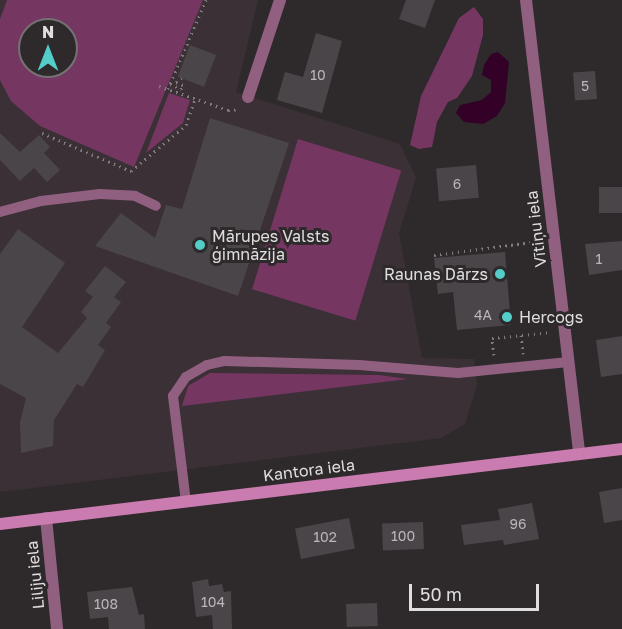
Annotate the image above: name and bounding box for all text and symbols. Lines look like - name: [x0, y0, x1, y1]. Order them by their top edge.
- north arrow: [18, 18, 78, 78]
- text: N: [42, 22, 54, 42]
- house number: 10: [310, 67, 326, 83]
- house number: 5: [581, 78, 589, 94]
- house number: 6: [453, 176, 461, 192]
- street label: Vītiņu iela: [522, 190, 550, 268]
- place label: Mārupes Valsts ģimnāzija: [212, 226, 330, 264]
- marker: Mārupes Valsts ģimnāzija: [193, 238, 207, 252]
- house number: 1: [596, 251, 602, 267]
- place label: Raunas Dārzs: [384, 264, 488, 284]
- marker: Raunas Dārzs: [493, 267, 507, 281]
- house number: 4A: [474, 307, 492, 323]
- place label: Hercogs: [519, 307, 583, 327]
- marker: Hercogs: [500, 310, 514, 324]
- street label: Kantora iela: [262, 455, 356, 485]
- house number: 96: [510, 516, 526, 532]
- house number: 100: [391, 528, 415, 544]
- house number: 102: [313, 529, 337, 545]
- street label: Liliju iela: [22, 540, 48, 610]
- scale bar: [412, 572, 542, 610]
- text: 50 m: [420, 583, 462, 605]
- house number: 104: [201, 594, 225, 610]
- house number: 108: [94, 596, 118, 612]

